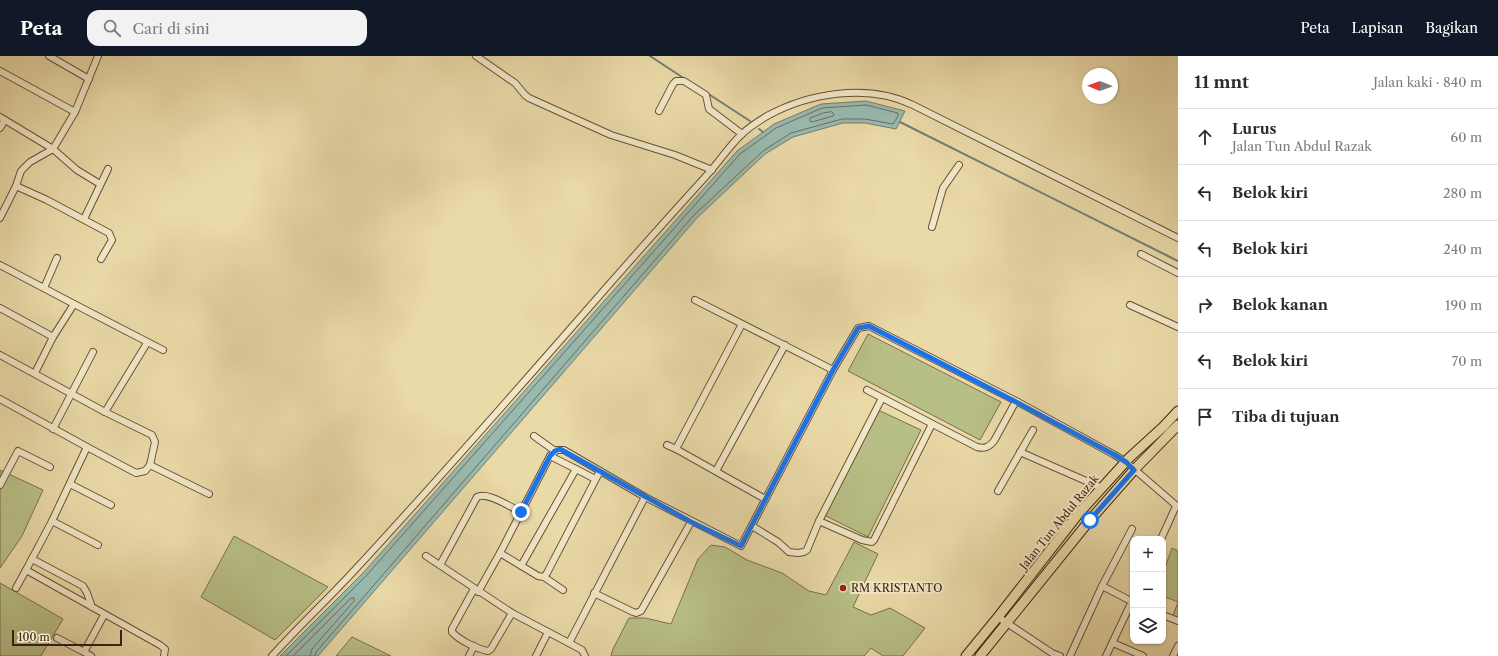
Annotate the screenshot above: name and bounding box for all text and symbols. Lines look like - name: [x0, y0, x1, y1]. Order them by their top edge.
- search box: [87, 10, 367, 46]
- text: Peta: [20, 17, 63, 40]
- icon: search: [101, 17, 123, 39]
- text: Cari di sini: [133, 19, 210, 38]
- text: Peta: [1300, 19, 1330, 37]
- text: Lapisan: [1352, 19, 1403, 37]
- text: Bagikan: [1425, 19, 1478, 37]
- north arrow: [1082, 68, 1118, 104]
- text: 11 mnt: [1194, 72, 1249, 92]
- text: Jalan kaki · 840 m: [1373, 74, 1482, 90]
- text: Lurus: [1232, 119, 1277, 138]
- icon: ahead: [1194, 126, 1216, 148]
- text: 60 m: [1451, 129, 1482, 145]
- text: Jalan Tun Abdul Razak: [1232, 138, 1372, 154]
- icon: left: [1194, 182, 1216, 204]
- text: Belok kiri: [1232, 183, 1308, 202]
- text: 280 m: [1443, 185, 1482, 201]
- icon: left: [1194, 238, 1216, 260]
- text: Belok kiri: [1232, 239, 1308, 258]
- text: 240 m: [1443, 241, 1482, 257]
- icon: right: [1194, 294, 1216, 316]
- text: Belok kanan: [1232, 295, 1328, 314]
- text: 190 m: [1445, 297, 1482, 313]
- icon: left: [1194, 350, 1216, 372]
- text: Belok kiri: [1232, 351, 1308, 370]
- text: 70 m: [1452, 353, 1482, 369]
- icon: arrive: [1194, 406, 1216, 428]
- text: Tiba di tujuan: [1232, 407, 1340, 426]
- street label: Jalan Tun Abdul Razak: [1015, 471, 1102, 574]
- route end: [512, 503, 530, 521]
- route start: [1081, 511, 1099, 529]
- map controls: [1130, 536, 1166, 644]
- button: +: [1130, 536, 1166, 572]
- button: −: [1130, 572, 1166, 608]
- place label: RM KRISTANTO: [851, 581, 942, 595]
- marker: RM KRISTANTO: [838, 583, 848, 593]
- button: layers: [1130, 608, 1166, 644]
- scale bar: [12, 628, 122, 647]
- text: 100 m: [18, 630, 50, 644]

